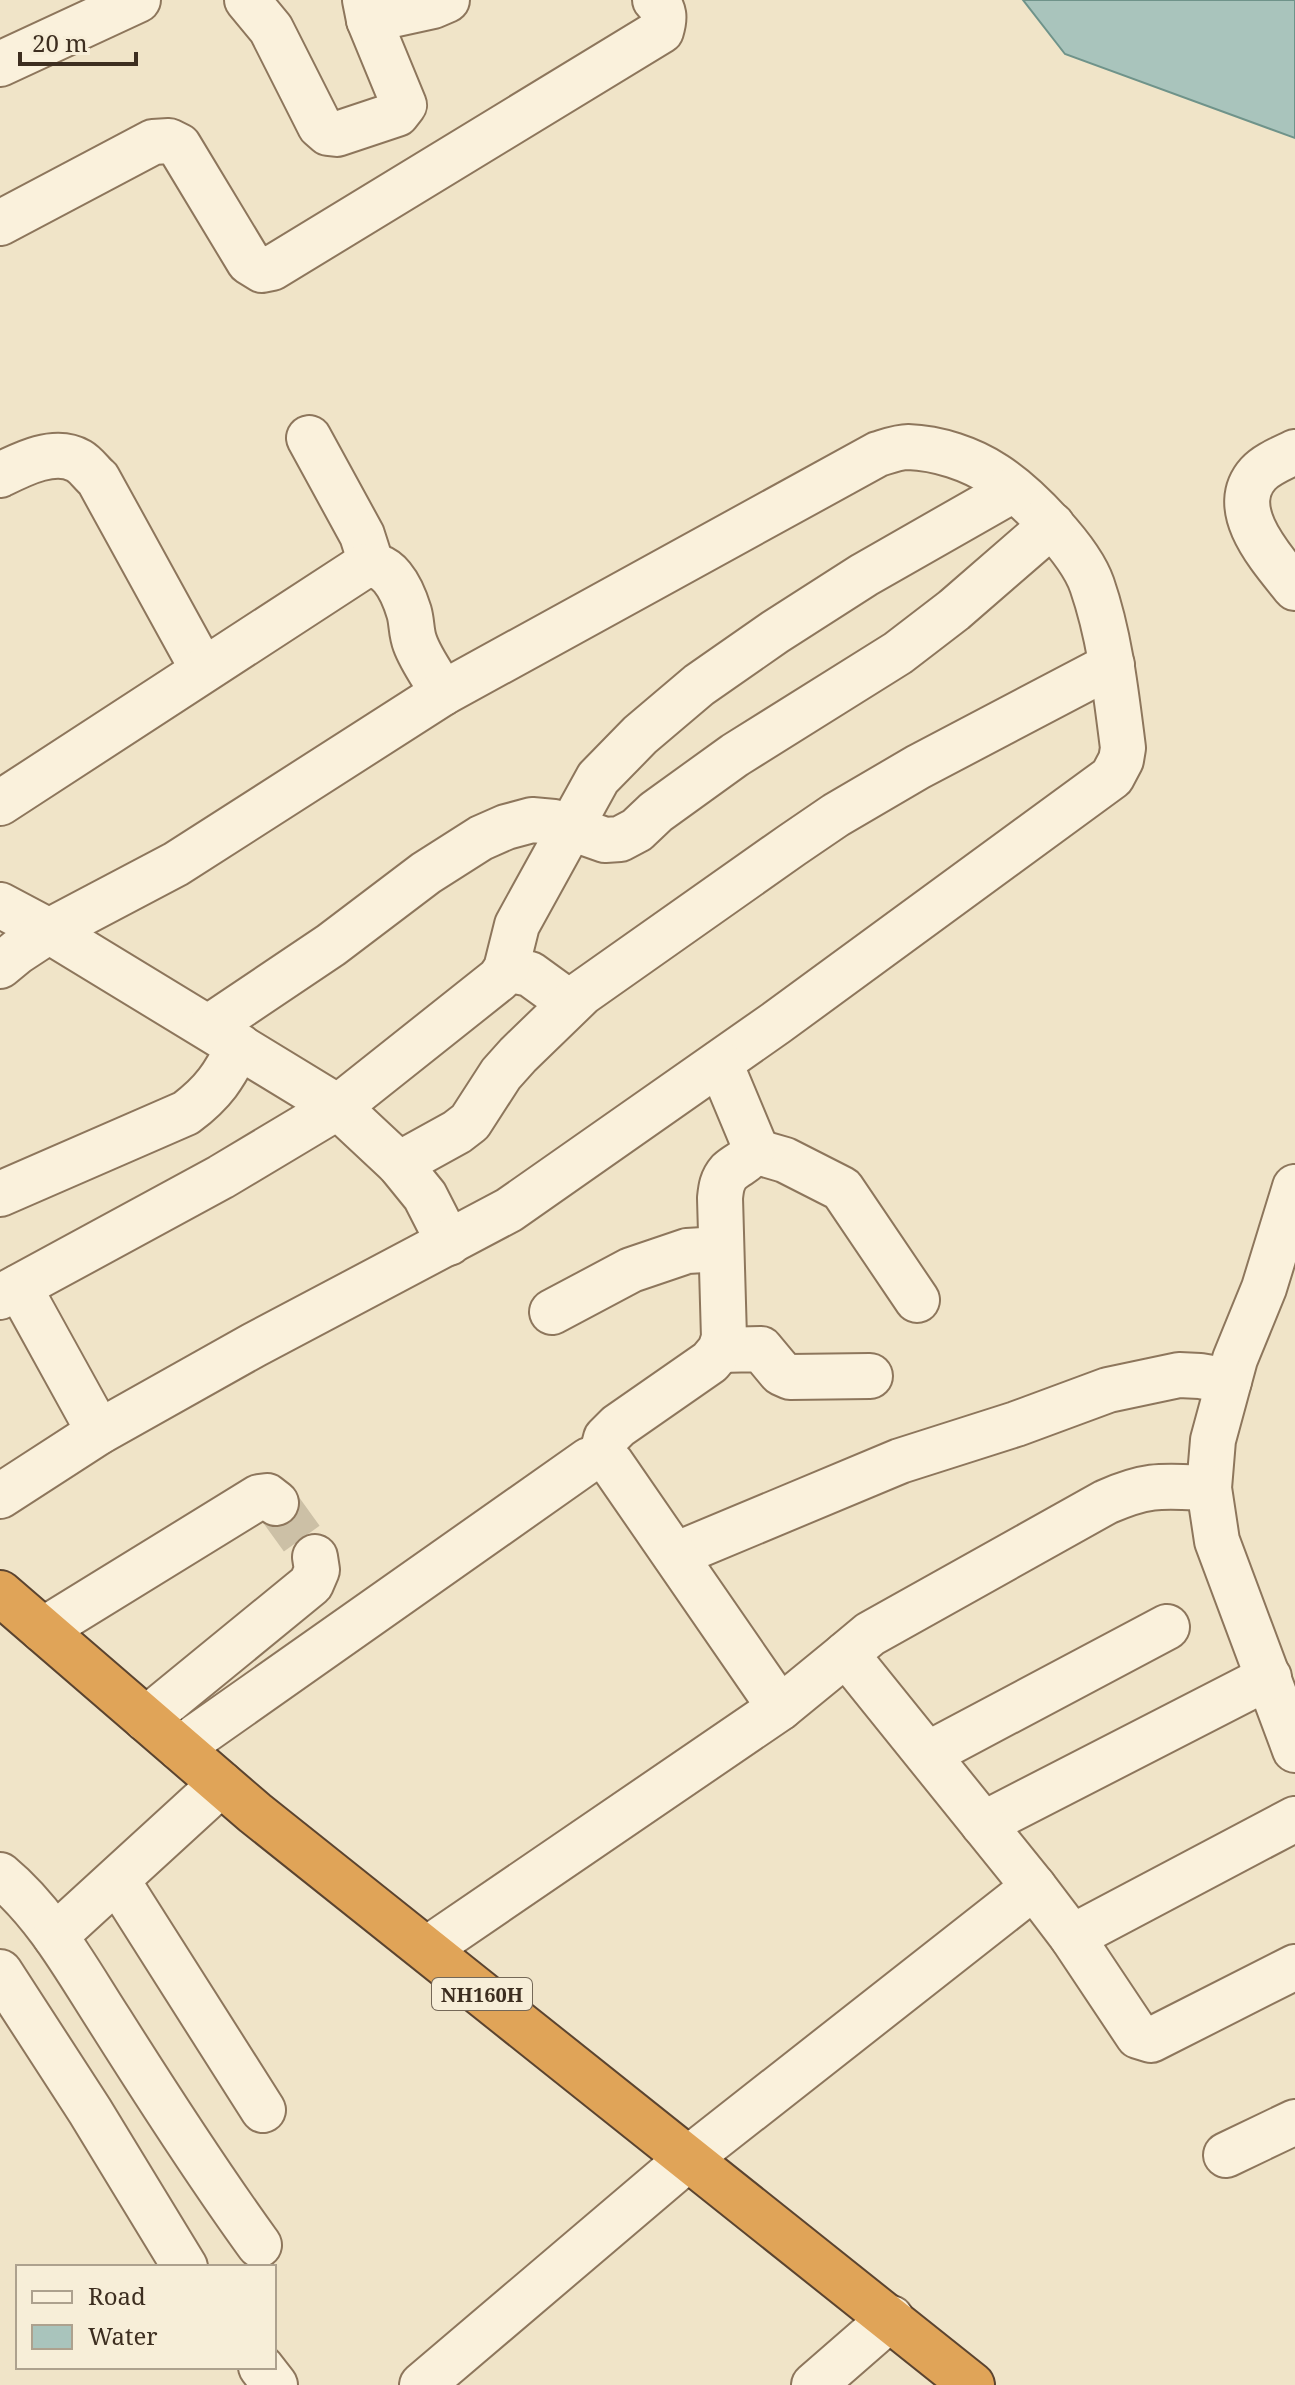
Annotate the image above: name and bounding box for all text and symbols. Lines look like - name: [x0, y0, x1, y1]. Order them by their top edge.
- scale bar: [20, 16, 136, 66]
- text: 20 m: [32, 26, 88, 59]
- road number: NH160H: [432, 1978, 532, 2010]
- legend: [16, 2265, 276, 2369]
- text: Road: [88, 2279, 146, 2312]
- text: Water: [88, 2319, 158, 2352]

